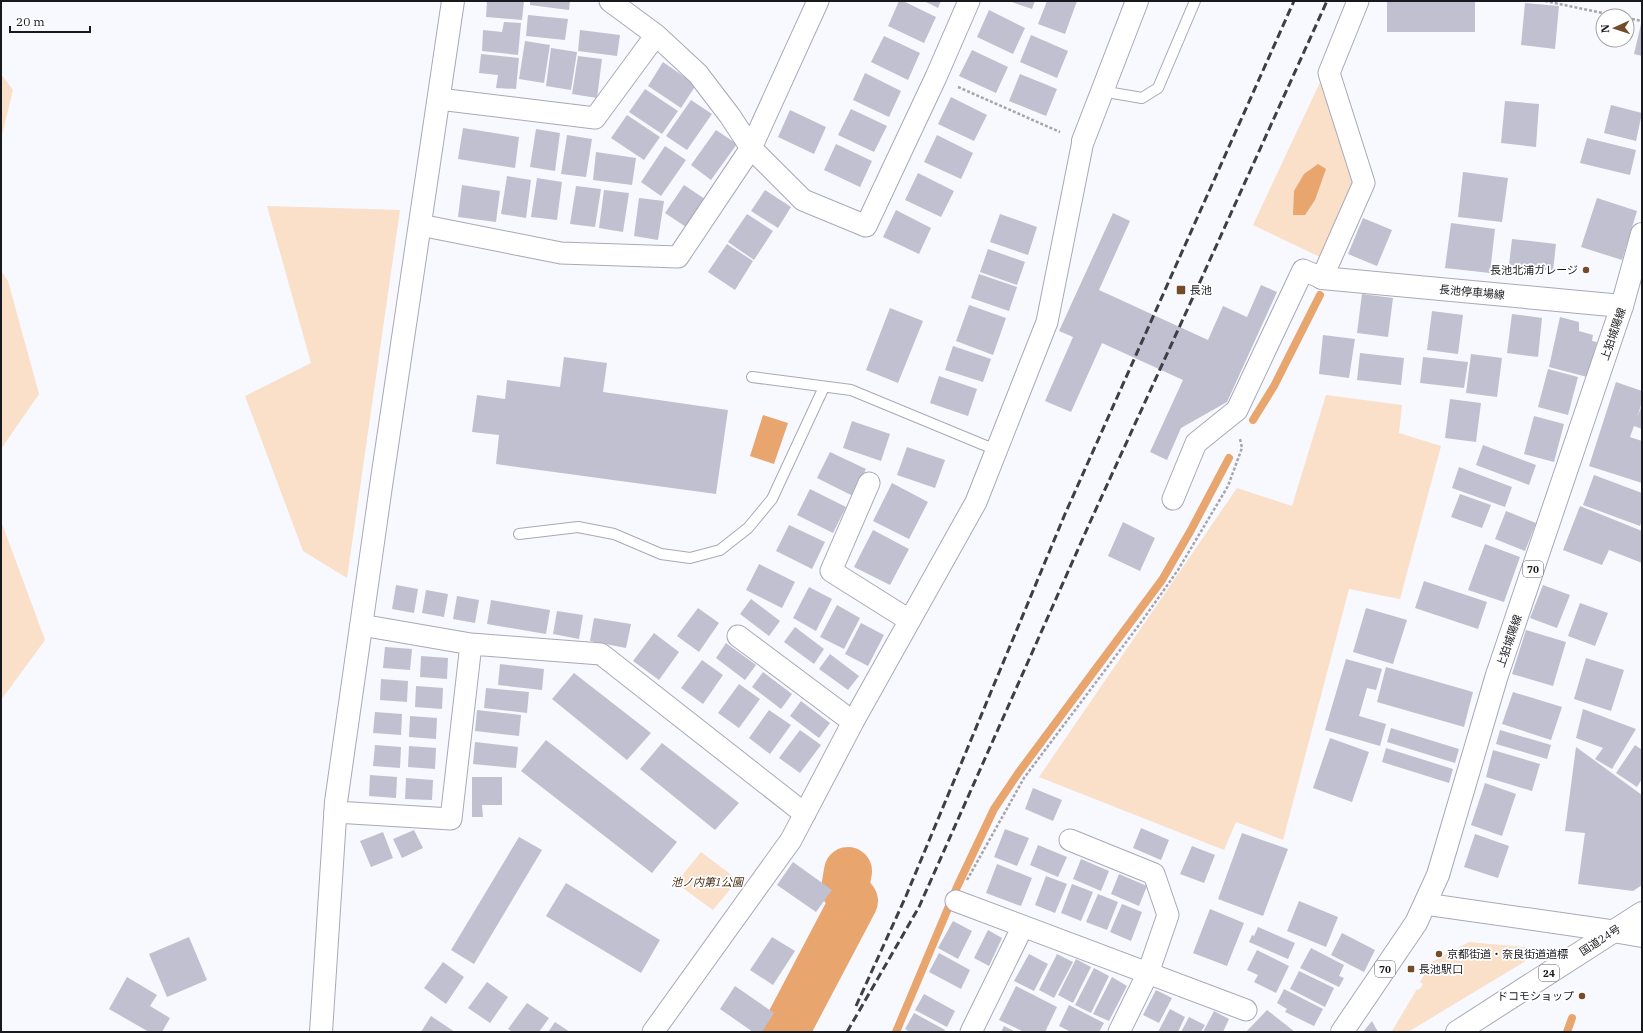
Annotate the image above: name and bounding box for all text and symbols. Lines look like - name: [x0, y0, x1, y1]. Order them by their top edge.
- scale bar: [10, 8, 90, 34]
- north arrow: [1595, 8, 1635, 48]
- text: 20 m: [16, 14, 45, 29]
- text: N: [1598, 24, 1612, 33]
- place label: 長池北浦ガレージ: [1490, 263, 1578, 277]
- marker: 長池北浦ガレージ: [1581, 265, 1591, 275]
- street label: 長池停車場線: [1439, 282, 1505, 302]
- place label: 長池: [1190, 283, 1212, 297]
- marker: 長池: [1175, 284, 1187, 296]
- street label: 上狛城陽線: [1597, 306, 1629, 362]
- road number: 70: [1523, 561, 1543, 577]
- street label: 上狛城陽線: [1493, 613, 1525, 669]
- park label: 池ノ内第1公園: [671, 875, 745, 889]
- street label: 国道24号: [1577, 922, 1623, 958]
- place label: 京都街道・奈良街道道標: [1447, 947, 1568, 961]
- marker: 京都街道・奈良街道道標: [1434, 949, 1444, 959]
- road number: 70: [1375, 961, 1395, 977]
- place label: 長池駅口: [1419, 962, 1463, 976]
- marker: 長池駅口: [1406, 964, 1416, 974]
- road number: 24: [1539, 965, 1559, 981]
- place label: ドコモショップ: [1497, 989, 1574, 1003]
- marker: ドコモショップ: [1577, 991, 1587, 1001]

